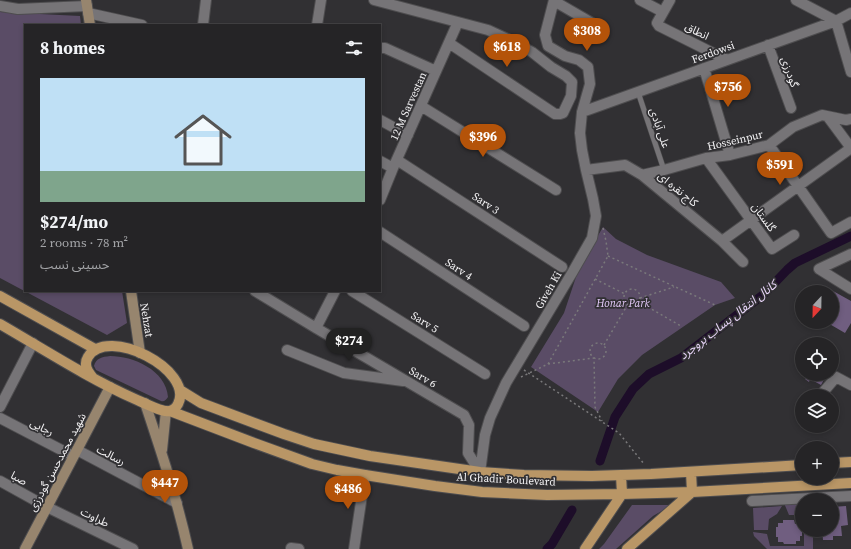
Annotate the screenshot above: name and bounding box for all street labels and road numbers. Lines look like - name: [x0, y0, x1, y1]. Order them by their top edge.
- street label: انطاق: [682, 19, 711, 44]
- street label: Ferdowsi: [690, 38, 737, 67]
- street label: گودرزی: [777, 55, 802, 90]
- street label: 12 M Sarvestan: [387, 69, 430, 143]
- street label: علی آبادی: [646, 106, 674, 151]
- street label: Hosseinpur: [706, 127, 765, 154]
- street label: کاج نقره ای: [654, 169, 701, 210]
- street label: Sarv 3: [469, 189, 503, 218]
- street label: گلستان: [748, 200, 779, 235]
- street label: Sarv 4: [442, 255, 476, 284]
- street label: Giveh Ki: [532, 269, 565, 312]
- street label: Nehzat: [136, 302, 157, 339]
- street label: Sarv 5: [408, 308, 442, 337]
- street label: Sarv 6: [406, 363, 440, 392]
- street label: شهید محمدحسن گودرزی: [25, 410, 90, 514]
- street label: رجایی: [27, 415, 56, 440]
- street label: رسالت: [94, 442, 128, 469]
- street label: صبا: [8, 468, 30, 489]
- street label: Al Ghadir Boulevard: [456, 469, 557, 490]
- street label: طراوت: [78, 504, 112, 531]

